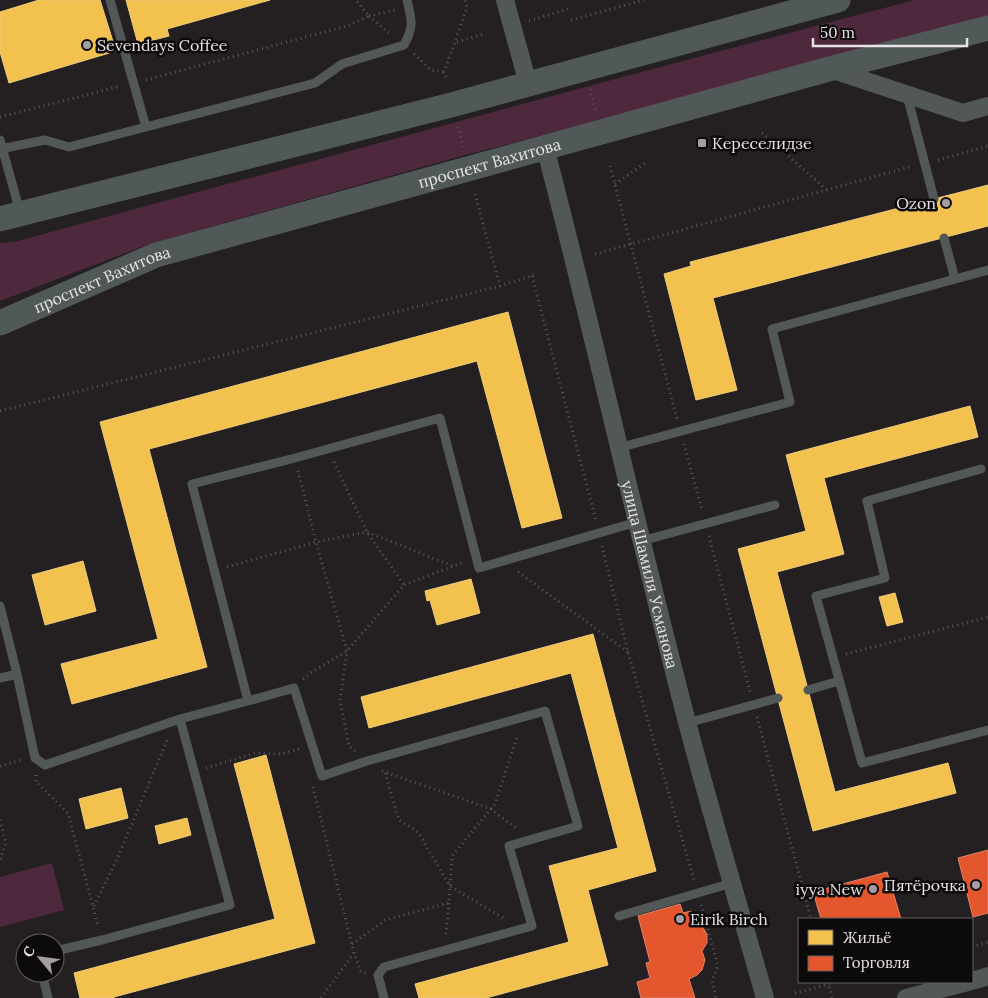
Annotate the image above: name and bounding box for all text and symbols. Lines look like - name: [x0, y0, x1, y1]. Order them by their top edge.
- scale bar: [813, 15, 967, 47]
- text: 50 m: [820, 23, 855, 42]
- place label: Sevendays Coffee: [97, 35, 228, 55]
- marker: Sevendays Coffee: [81, 39, 93, 51]
- place label: Кереселидзе: [712, 133, 812, 153]
- street label: проспект Вахитова: [416, 134, 563, 192]
- marker: Кереселидзе: [696, 137, 708, 149]
- place label: Ozon: [896, 193, 936, 213]
- marker: Ozon: [940, 197, 952, 209]
- street label: проспект Вахитова: [30, 242, 173, 317]
- street label: улица Шамиля Усманова: [617, 478, 683, 670]
- place label: Пятёрочка: [884, 875, 966, 895]
- place label: iyya New: [795, 879, 863, 899]
- marker: Пятёрочка: [970, 879, 982, 891]
- marker: iyya New: [867, 883, 879, 895]
- place label: Eirik Birch: [690, 909, 768, 929]
- marker: Eirik Birch: [674, 913, 686, 925]
- legend: [798, 918, 973, 983]
- text: Жильё: [843, 928, 891, 947]
- north arrow: [15, 933, 65, 983]
- text: С: [18, 943, 39, 960]
- text: Торговля: [843, 953, 910, 972]

